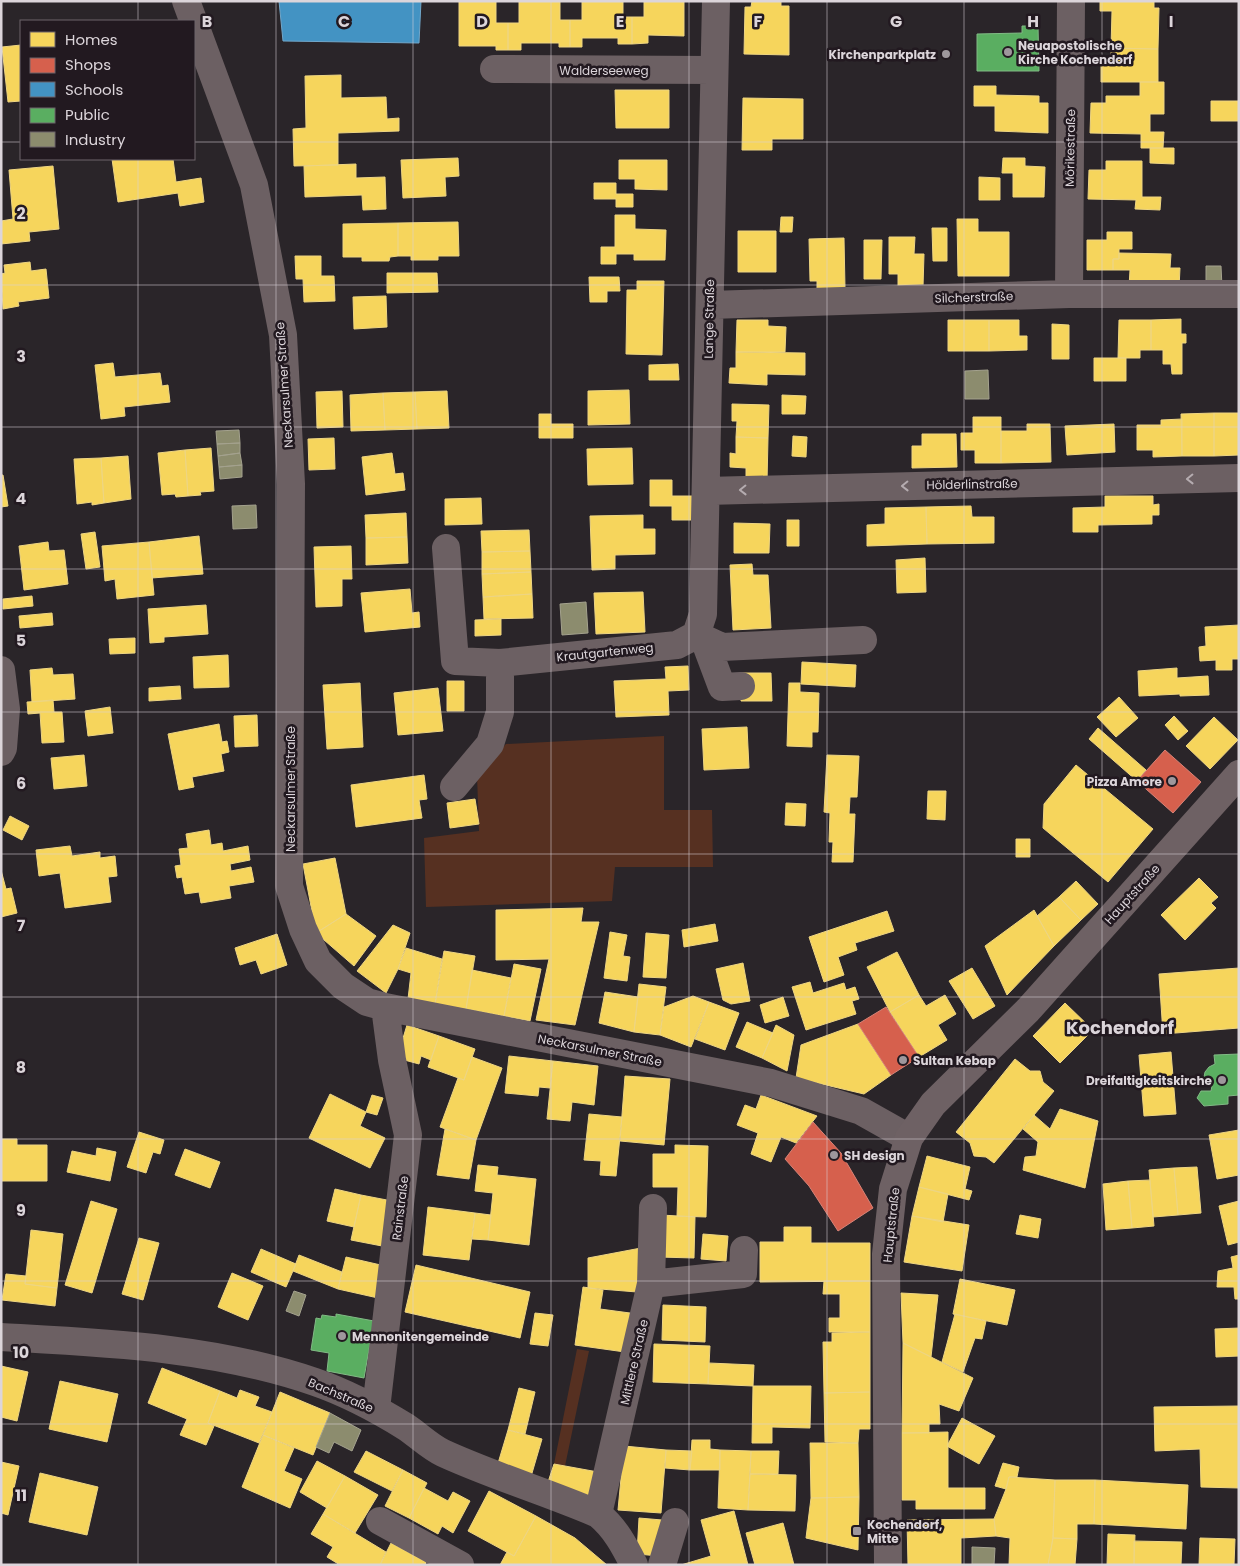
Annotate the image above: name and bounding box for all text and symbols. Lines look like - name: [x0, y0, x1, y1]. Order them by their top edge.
- text: B: [202, 10, 212, 33]
- text: C: [338, 10, 350, 33]
- text: D: [476, 10, 488, 33]
- text: E: [616, 10, 624, 33]
- text: F: [754, 10, 763, 33]
- text: G: [890, 10, 902, 33]
- text: H: [1027, 10, 1039, 33]
- text: I: [1169, 10, 1173, 33]
- legend: [20, 20, 195, 160]
- text: Homes: [65, 29, 118, 50]
- place label: Neuapostolische Kirche Kochendorf: [1018, 37, 1133, 68]
- place label: Kirchenparkplatz: [829, 46, 936, 63]
- marker: Neuapostolische Kirche Kochendorf: [1002, 46, 1014, 58]
- marker: Kirchenparkplatz: [940, 48, 952, 60]
- text: Shops: [65, 54, 111, 75]
- street label: Walderseeweg: [559, 62, 649, 79]
- text: Schools: [65, 79, 123, 100]
- text: Public: [65, 104, 110, 125]
- street label: Mörikestraße: [1061, 109, 1079, 187]
- text: Industry: [65, 129, 126, 150]
- text: 2: [16, 202, 26, 225]
- street label: Lange Straße: [700, 279, 718, 359]
- street label: Silcherstraße: [934, 287, 1014, 307]
- street label: Neckarsulmer Straße: [271, 322, 297, 448]
- text: 3: [16, 345, 26, 368]
- one-way arrow: [1186, 474, 1194, 484]
- street label: Hölderlinstraße: [926, 475, 1018, 493]
- one-way arrow: [901, 481, 908, 491]
- one-way arrow: [738, 485, 746, 495]
- text: 4: [16, 487, 27, 510]
- text: 5: [16, 629, 26, 652]
- street label: Krautgartenweg: [556, 638, 654, 666]
- street label: Neckarsulmer Straße: [282, 726, 299, 852]
- text: 6: [16, 772, 26, 795]
- place label: Pizza Amore: [1087, 773, 1163, 790]
- marker: Pizza Amore: [1166, 775, 1178, 787]
- street label: Hauptstraße: [1100, 860, 1164, 928]
- text: 7: [17, 914, 26, 937]
- district label: Kochendorf: [1066, 1015, 1175, 1040]
- street label: Neckarsulmer Straße: [537, 1030, 663, 1070]
- place label: Sultan Kebap: [913, 1052, 996, 1069]
- marker: Sultan Kebap: [897, 1054, 909, 1066]
- text: 8: [16, 1056, 26, 1079]
- place label: Dreifaltigkeitskirche: [1086, 1072, 1213, 1089]
- marker: Dreifaltigkeitskirche: [1216, 1074, 1228, 1086]
- place label: SH design: [844, 1147, 905, 1164]
- marker: SH design: [828, 1149, 840, 1161]
- street label: Rainstraße: [388, 1175, 412, 1241]
- street label: Hauptstraße: [879, 1187, 903, 1263]
- text: 9: [16, 1199, 26, 1222]
- street label: Mittlere Straße: [616, 1318, 652, 1406]
- place label: Mennonitengemeinde: [352, 1328, 490, 1345]
- marker: Mennonitengemeinde: [336, 1330, 348, 1342]
- text: 10: [13, 1341, 29, 1364]
- street label: Bachstraße: [306, 1374, 376, 1416]
- text: 11: [15, 1484, 27, 1507]
- place label: Kochendorf, Mitte: [867, 1516, 943, 1547]
- marker: Kochendorf, Mitte: [851, 1525, 863, 1537]

